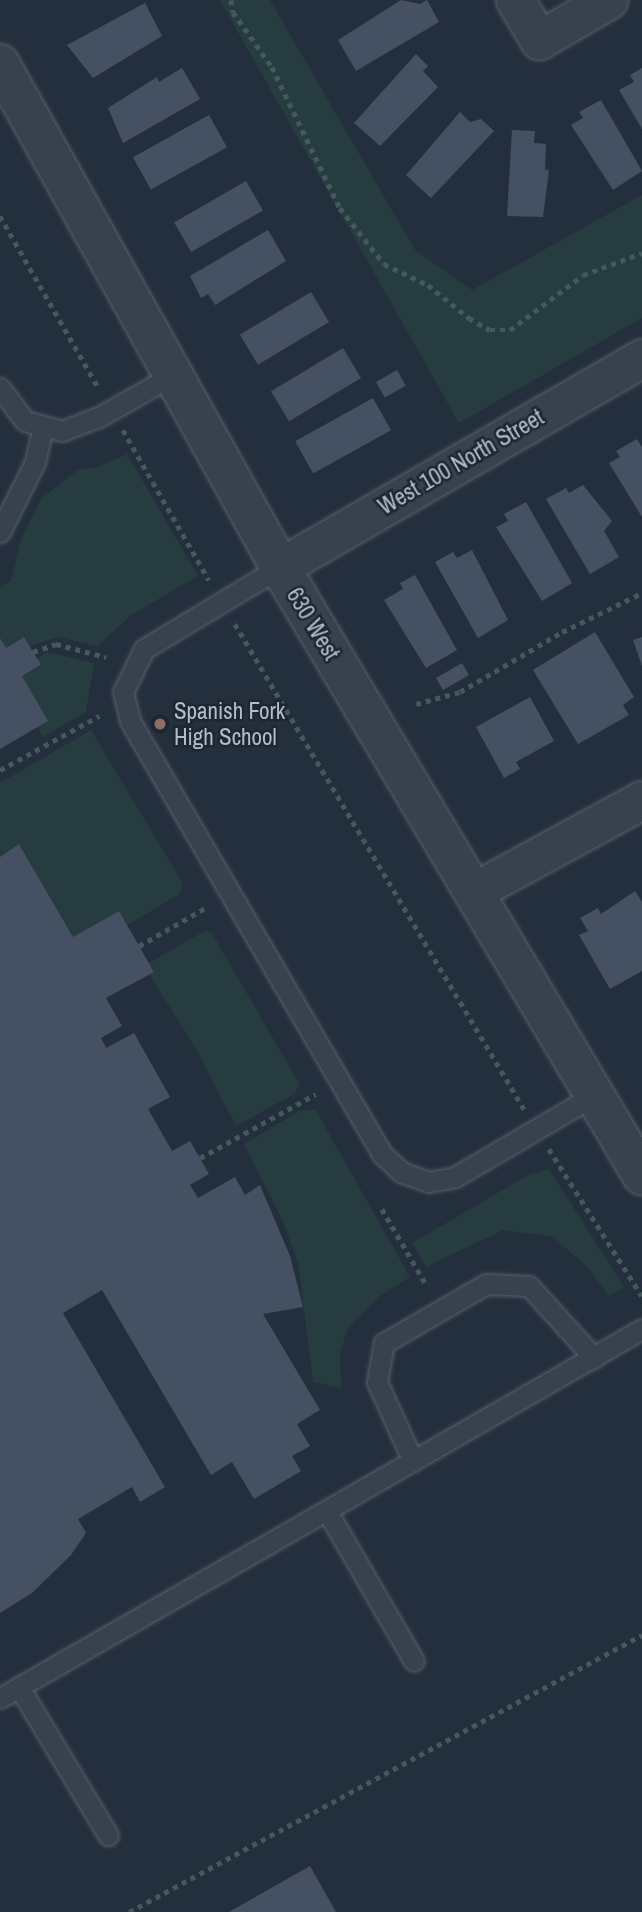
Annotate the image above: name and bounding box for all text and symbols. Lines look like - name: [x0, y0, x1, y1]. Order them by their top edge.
- street label: West 100 North Street: [373, 403, 549, 521]
- street label: 630 West: [281, 583, 345, 665]
- place label: Spanish Fork High School: [174, 697, 285, 751]
- marker: Spanish Fork High School: [152, 716, 168, 732]

